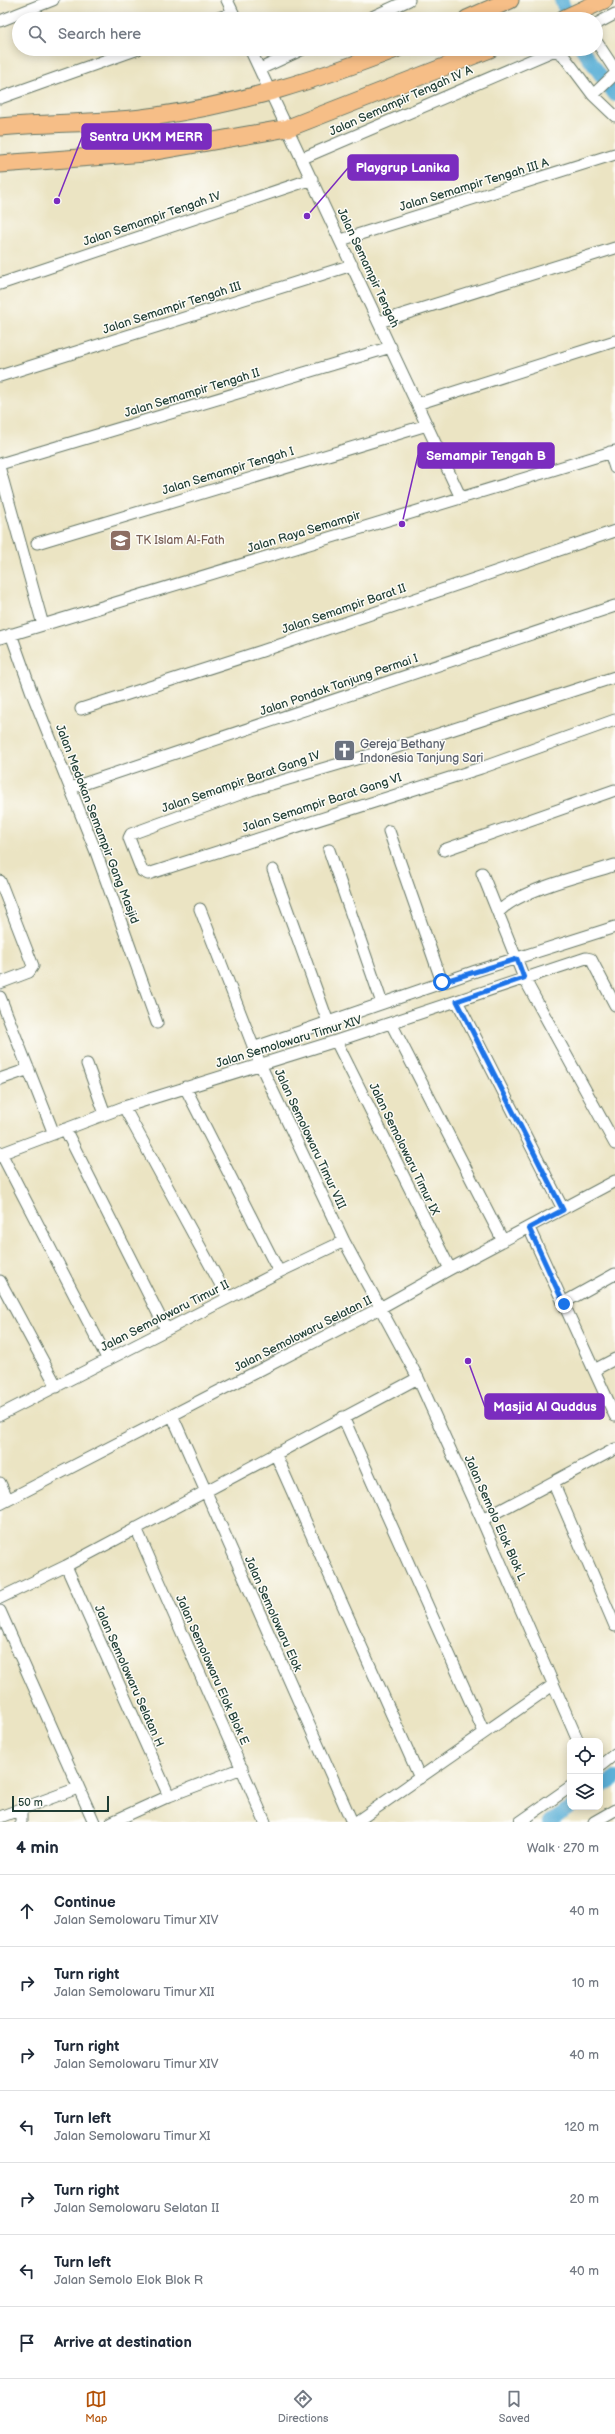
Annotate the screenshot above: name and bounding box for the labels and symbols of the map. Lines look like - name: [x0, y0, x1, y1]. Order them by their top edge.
- street label: Jalan Semampir Tengah IV A: [327, 62, 476, 139]
- callout: Sentra UKM MERR: [82, 124, 211, 149]
- text: Sentra UKM MERR: [89, 129, 203, 145]
- callout: Playgrup Lanika: [348, 155, 458, 180]
- street label: Jalan Semampir Tengah III A: [398, 155, 551, 215]
- text: Playgrup Lanika: [356, 160, 450, 176]
- street label: Jalan Semampir Tengah IV: [81, 188, 223, 250]
- street label: Jalan Semampir Tengah: [334, 206, 402, 330]
- street label: Jalan Semampir Tengah III: [101, 278, 243, 337]
- street label: Jalan Semampir Tengah II: [122, 365, 262, 421]
- callout: Semampir Tengah B: [418, 443, 554, 468]
- street label: Jalan Semampir Tengah I: [160, 444, 296, 498]
- text: Semampir Tengah B: [426, 448, 546, 464]
- street label: Jalan Raya Semampir: [246, 507, 363, 556]
- school or university icon: TK Islam Al-Fath: [107, 527, 133, 553]
- place label: TK Islam Al-Fath: [136, 533, 225, 548]
- street label: Jalan Semampir Barat II: [280, 581, 408, 637]
- street label: Jalan Pondok Tanjung Permai I: [258, 651, 420, 719]
- street label: Jalan Medokan Semampir Gang Masjid: [52, 722, 142, 926]
- place label: Gereja Bethany Indonesia Tanjung Sari: [360, 737, 484, 766]
- church icon: Gereja Bethany Indonesia Tanjung Sari: [332, 738, 358, 764]
- street label: Jalan Semampir Barat Gang IV: [160, 748, 323, 816]
- street label: Jalan Semampir Barat Gang VI: [240, 770, 404, 836]
- route start: [433, 973, 451, 991]
- street label: Jalan Semolowaru Timur XIV: [214, 1012, 364, 1071]
- street label: Jalan Semolowaru Timur VIII: [271, 1067, 349, 1212]
- street label: Jalan Semolowaru Timur IX: [365, 1080, 443, 1218]
- street label: Jalan Semolowaru Timur II: [98, 1277, 232, 1355]
- street label: Jalan Semolowaru Selatan II: [232, 1293, 375, 1375]
- route end: [555, 1295, 573, 1313]
- callout: Masjid Al Quddus: [485, 1394, 604, 1419]
- text: Masjid Al Quddus: [493, 1399, 597, 1415]
- street label: Jalan Semolo Elok Blok L: [461, 1453, 530, 1583]
- street label: Jalan Semolowaru Elok: [241, 1554, 305, 1674]
- street label: Jalan Semolowaru Elok Blok E: [172, 1593, 252, 1747]
- street label: Jalan Semolowaru Selatan H: [91, 1603, 167, 1749]
- scale bar: [12, 1794, 109, 1813]

